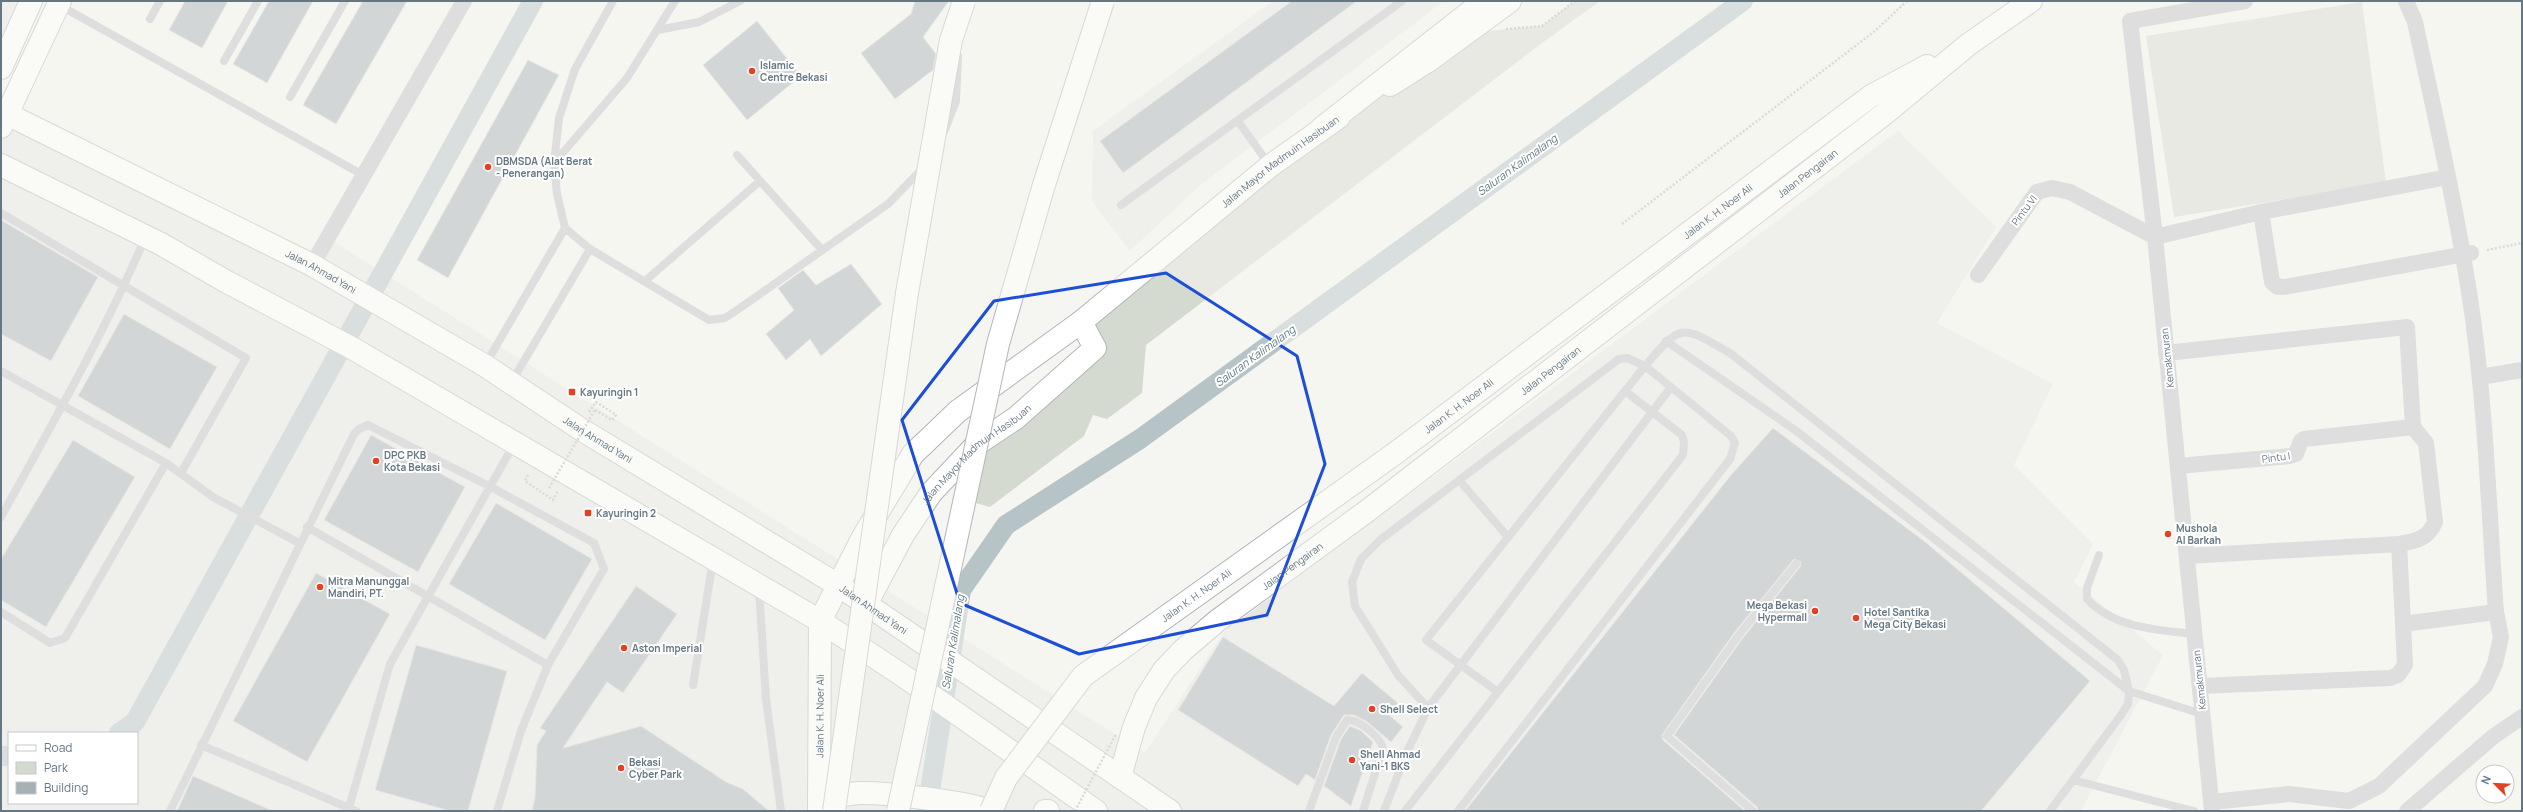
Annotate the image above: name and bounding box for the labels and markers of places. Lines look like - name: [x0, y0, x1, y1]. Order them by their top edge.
- place label: Islamic Centre Bekasi: [760, 58, 827, 84]
- marker: Islamic Centre Bekasi: [747, 66, 757, 76]
- place label: DBMSDA (Alat Berat - Penerangan): [496, 154, 592, 180]
- marker: DBMSDA (Alat Berat - Penerangan): [483, 162, 493, 172]
- place label: Kayuringin 1: [580, 385, 638, 399]
- marker: Kayuringin 1: [567, 387, 577, 397]
- place label: DPC PKB Kota Bekasi: [384, 448, 440, 474]
- marker: DPC PKB Kota Bekasi: [371, 456, 381, 466]
- place label: Kayuringin 2: [596, 506, 656, 520]
- marker: Kayuringin 2: [583, 508, 593, 518]
- place label: Mushola Al Barkah: [2176, 521, 2221, 547]
- marker: Mushola Al Barkah: [2163, 529, 2173, 539]
- place label: Mitra Manunggal Mandiri, PT.: [328, 574, 409, 600]
- marker: Mitra Manunggal Mandiri, PT.: [315, 582, 325, 592]
- place label: Mega Bekasi Hypermall: [1747, 598, 1807, 624]
- place label: Hotel Santika Mega City Bekasi: [1864, 605, 1946, 631]
- marker: Mega Bekasi Hypermall: [1810, 606, 1820, 616]
- marker: Hotel Santika Mega City Bekasi: [1851, 613, 1861, 623]
- place label: Aston Imperial: [632, 641, 702, 655]
- marker: Aston Imperial: [619, 643, 629, 653]
- place label: Shell Select: [1380, 702, 1438, 716]
- marker: Shell Select: [1367, 704, 1377, 714]
- place label: Shell Ahmad Yani-1 BKS: [1360, 747, 1420, 773]
- place label: Bekasi Cyber Park: [629, 755, 682, 781]
- marker: Shell Ahmad Yani-1 BKS: [1347, 755, 1357, 765]
- marker: Bekasi Cyber Park: [616, 763, 626, 773]

